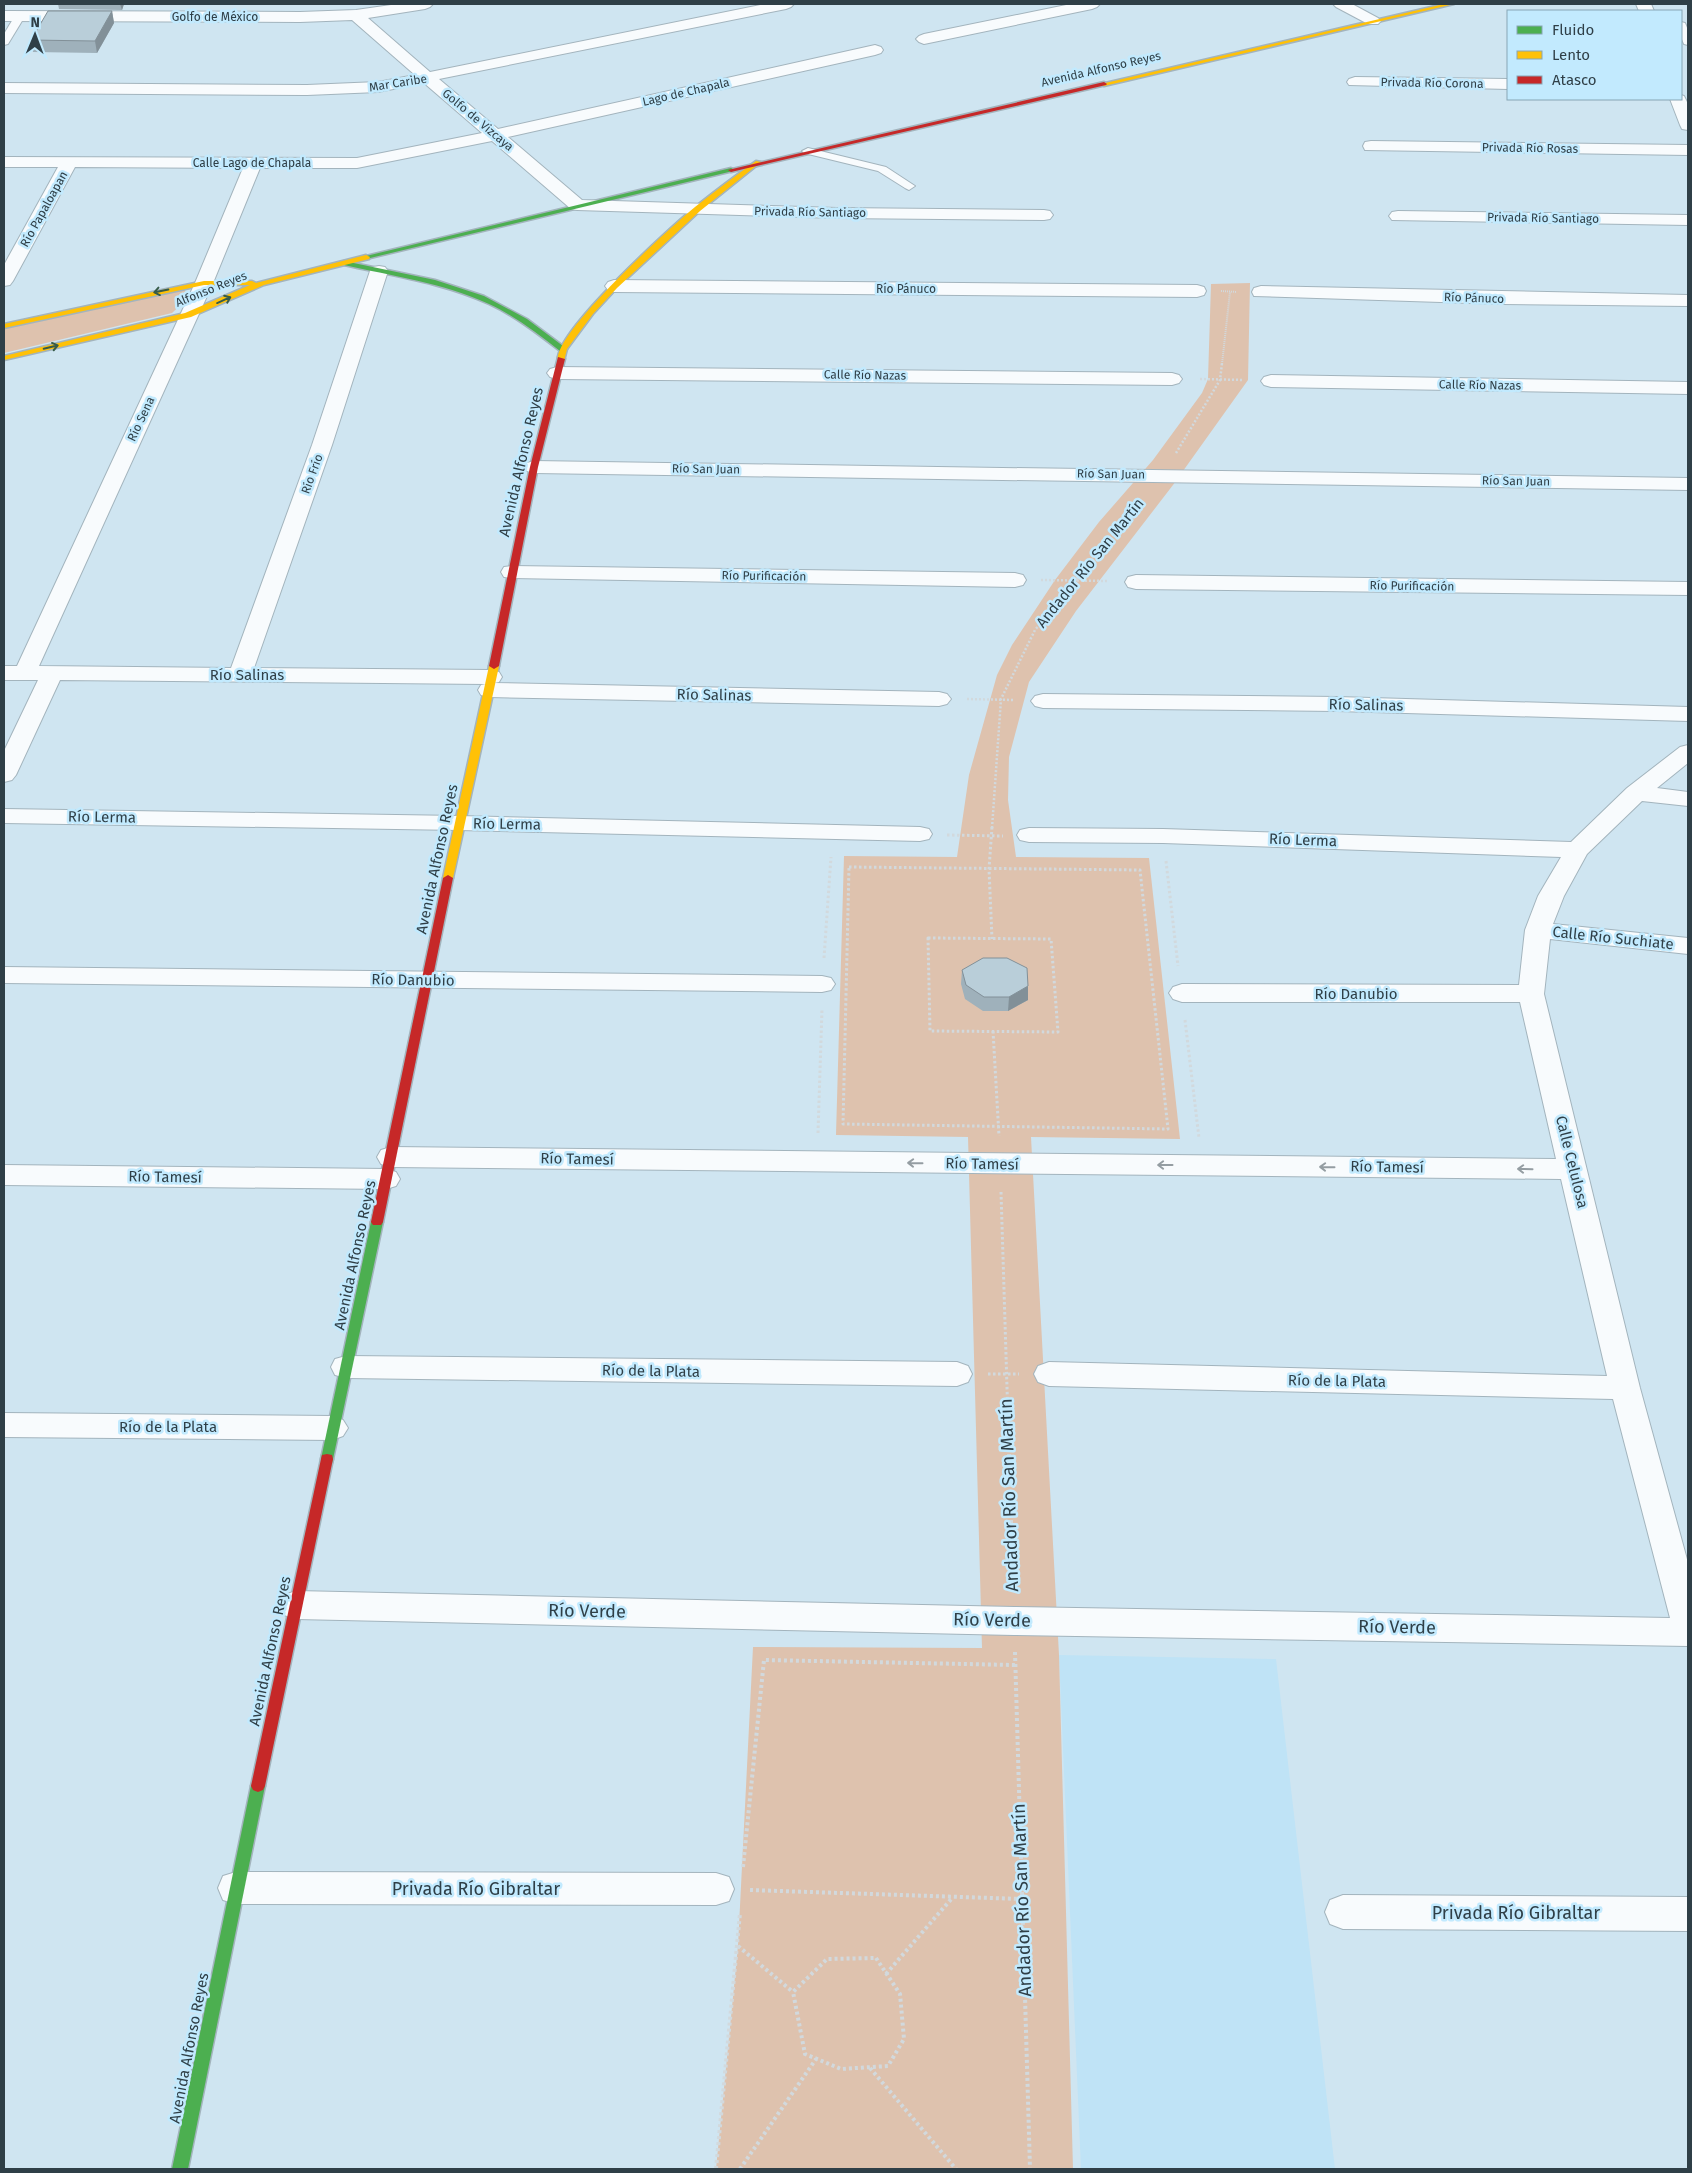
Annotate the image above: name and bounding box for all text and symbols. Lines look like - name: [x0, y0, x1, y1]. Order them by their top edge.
- north arrow: [10, 10, 60, 60]
- street label: Golfo de México: [172, 10, 258, 24]
- legend: [1507, 10, 1682, 100]
- text: N: [30, 14, 40, 31]
- text: Fluido: [1552, 21, 1594, 39]
- text: Lento: [1552, 46, 1590, 64]
- street label: Avenida Alfonso Reyes: [1040, 48, 1163, 90]
- text: Atasco: [1552, 71, 1597, 89]
- street label: Mar Caribe: [368, 72, 428, 94]
- street label: Lago de Chapala: [641, 75, 731, 109]
- street label: Privada Río Corona: [1380, 75, 1484, 91]
- street label: Golfo de Vizcaya: [440, 86, 516, 154]
- street label: Privada Río Rosas: [1482, 140, 1579, 156]
- street label: Calle Lago de Chapala: [193, 156, 311, 170]
- street label: Río Papaloapan: [17, 169, 71, 249]
- street label: Privada Río Santiago: [754, 204, 866, 220]
- street label: Privada Río Santiago: [1487, 210, 1599, 226]
- street label: Alfonso Reyes: [173, 268, 249, 310]
- street label: Río Pánuco: [876, 282, 936, 296]
- one-way arrow: [153, 286, 169, 296]
- street label: Río Pánuco: [1444, 290, 1504, 306]
- one-way arrow: [216, 295, 231, 304]
- one-way arrow: [43, 342, 59, 351]
- street label: Calle Río Nazas: [824, 367, 907, 383]
- street label: Calle Río Nazas: [1439, 377, 1522, 393]
- street label: Avenida Alfonso Reyes: [495, 386, 547, 538]
- street label: Río Sena: [125, 395, 157, 443]
- street label: Río Frío: [298, 452, 326, 496]
- street label: Río San Juan: [672, 461, 740, 477]
- street label: Río San Juan: [1077, 466, 1145, 482]
- street label: Río San Juan: [1482, 473, 1550, 489]
- street label: Andador Río San Martín: [1032, 495, 1148, 631]
- street label: Río Purificación: [722, 568, 806, 584]
- street label: Río Purificación: [1370, 578, 1454, 594]
- street label: Río Salinas: [210, 666, 284, 684]
- street label: Río Salinas: [677, 685, 751, 705]
- street label: Río Salinas: [1329, 695, 1403, 715]
- street label: Avenida Alfonso Reyes: [412, 782, 462, 936]
- street label: Río Lerma: [68, 807, 136, 827]
- street label: Río Lerma: [473, 814, 541, 834]
- street label: Río Lerma: [1269, 830, 1337, 850]
- street label: Calle Río Suchiate: [1551, 923, 1675, 953]
- street label: Río Danubio: [371, 970, 455, 990]
- street label: Río Danubio: [1314, 985, 1398, 1003]
- street label: Calle Celulosa: [1552, 1114, 1592, 1210]
- street label: Río Tamesí: [540, 1149, 614, 1169]
- street label: Río Tamesí: [945, 1154, 1019, 1174]
- street label: Río Tamesí: [1350, 1157, 1424, 1177]
- one-way arrow: [907, 1158, 924, 1168]
- one-way arrow: [1157, 1160, 1174, 1170]
- one-way arrow: [1320, 1162, 1336, 1172]
- one-way arrow: [1517, 1164, 1534, 1174]
- street label: Río Tamesí: [128, 1167, 202, 1187]
- street label: Avenida Alfonso Reyes: [330, 1178, 380, 1332]
- street label: Río de la Plata: [602, 1361, 700, 1381]
- street label: Río de la Plata: [1288, 1371, 1386, 1391]
- street label: Andador Río San Martín: [995, 1398, 1023, 1592]
- street label: Río de la Plata: [119, 1418, 217, 1436]
- street label: Avenida Alfonso Reyes: [245, 1574, 295, 1728]
- street label: Río Verde: [548, 1599, 626, 1623]
- street label: Río Verde: [953, 1608, 1031, 1632]
- street label: Río Verde: [1358, 1615, 1436, 1639]
- street label: Andador Río San Martín: [1008, 1803, 1036, 1997]
- street label: Privada Río Gibraltar: [392, 1878, 560, 1900]
- street label: Privada Río Gibraltar: [1432, 1902, 1600, 1924]
- street label: Avenida Alfonso Reyes: [166, 1971, 212, 2125]

